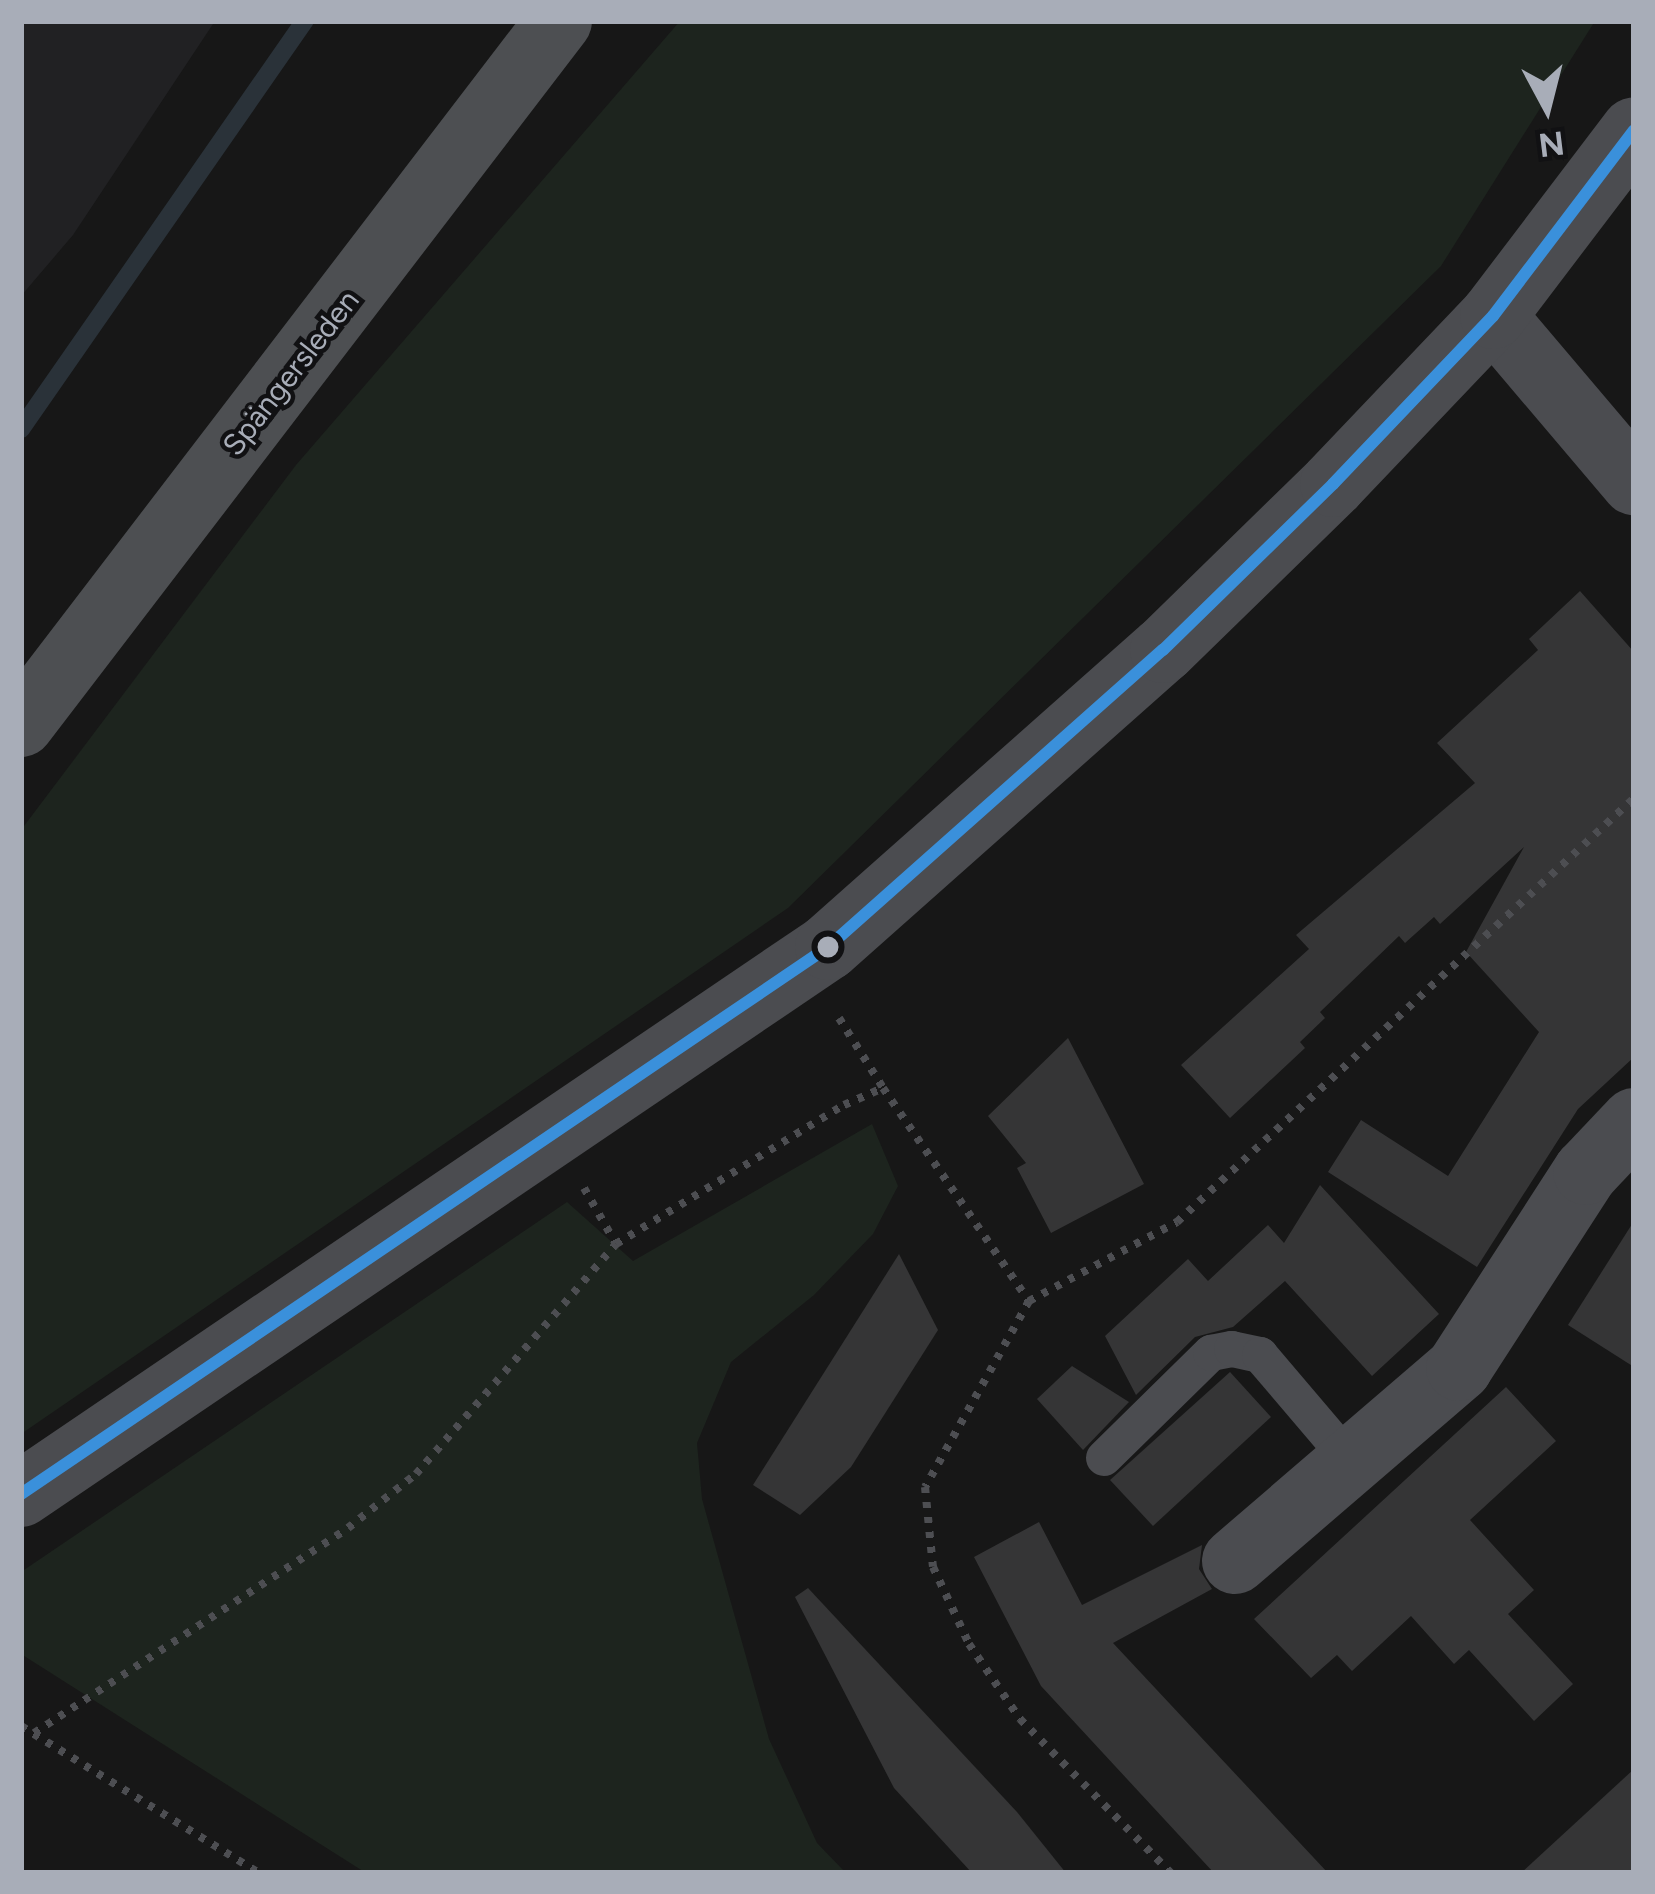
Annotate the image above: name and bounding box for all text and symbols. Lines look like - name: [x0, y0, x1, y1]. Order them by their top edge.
- north arrow: [1487, 48, 1607, 168]
- text: N: [1536, 123, 1566, 165]
- street label: Spängersleden: [215, 283, 367, 463]
- unlabelled marker: [817, 936, 839, 958]

